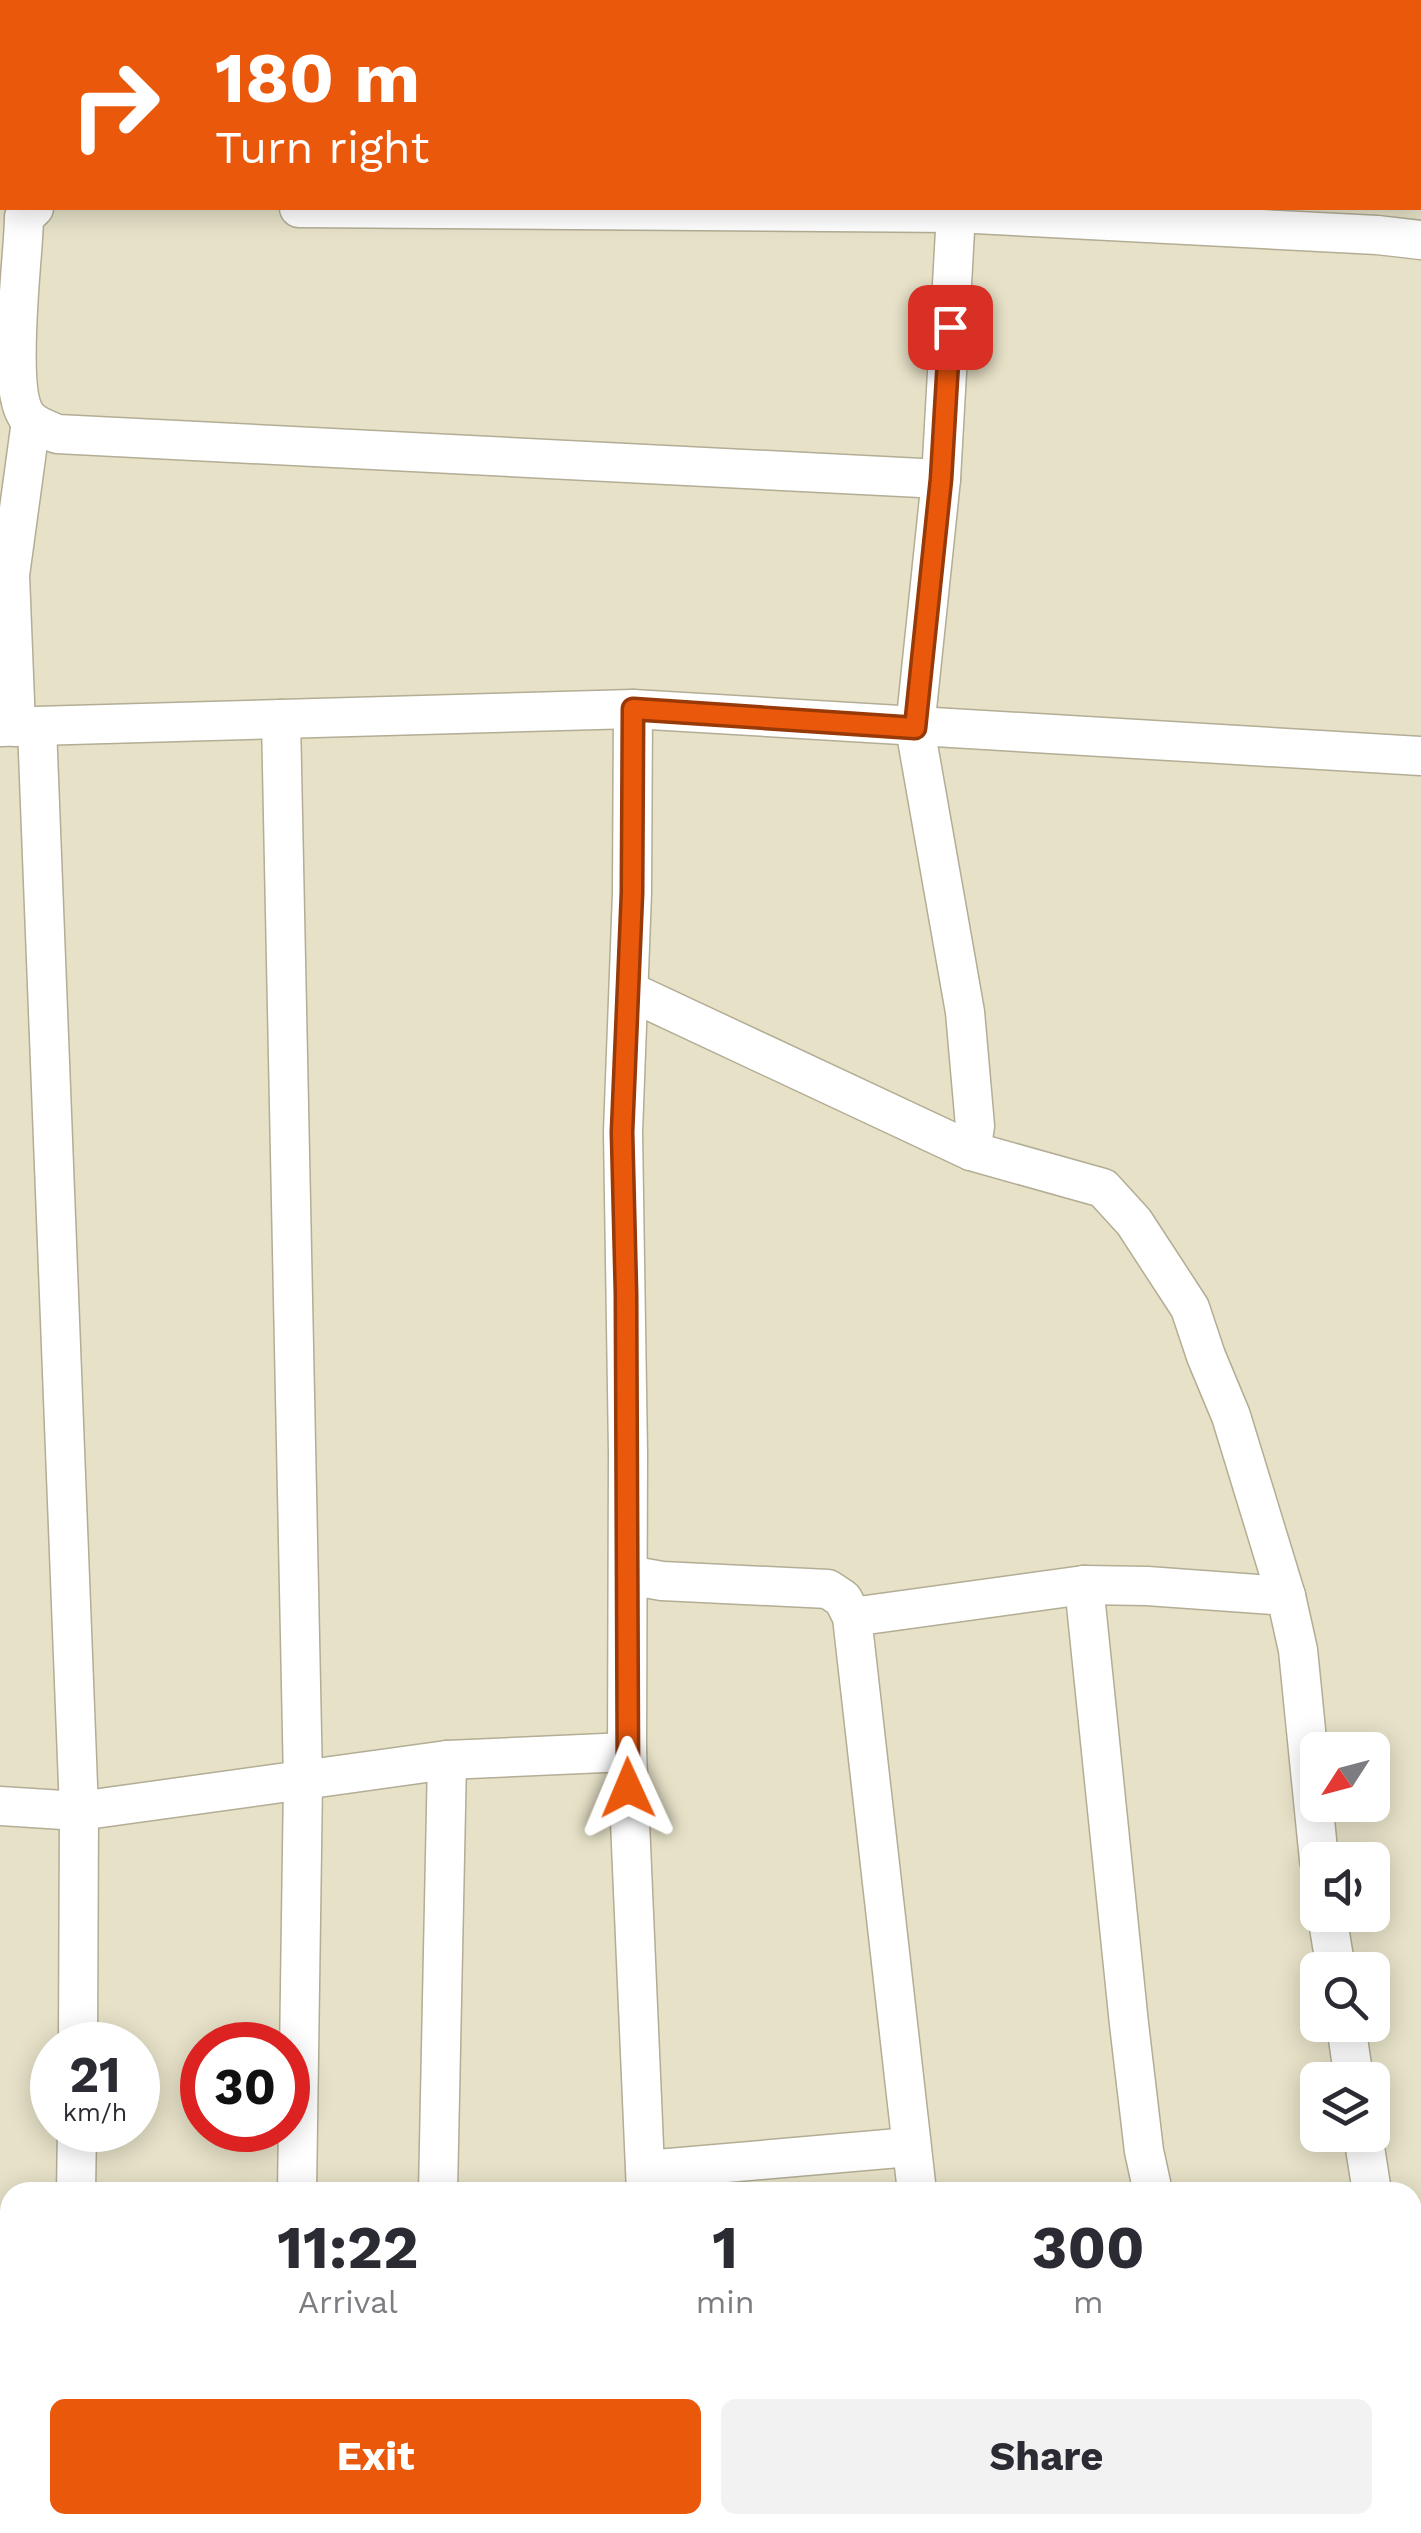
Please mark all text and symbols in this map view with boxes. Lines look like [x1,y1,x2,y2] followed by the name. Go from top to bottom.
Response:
[215,37,420,119] text: 180 m
[50,40,180,170] icon: right
[215,121,429,174] text: Turn right
[908,285,993,370] pin
[923,300,978,355] icon: arrive
[1300,1732,1390,1822] north arrow
[1300,1732,1390,2152] map controls
[576,1736,680,1840] position arrow
[1300,1842,1390,1932] button: sound
[1300,1952,1390,2042] button: search
[180,2022,310,2152] speed limit sign: 30
[69,2045,121,2104] text: 21
[1300,2062,1390,2152] button: layers
[63,2098,127,2127] text: km/h
[277,2212,419,2283] text: 11:22
[712,2212,738,2283] text: 1
[1032,2212,1145,2283] text: 300
[298,2283,398,2321] text: Arrival
[696,2283,755,2321] text: min
[1073,2283,1104,2321] text: m
[50,2399,701,2514] button: Exit
[721,2399,1372,2514] button: Share

